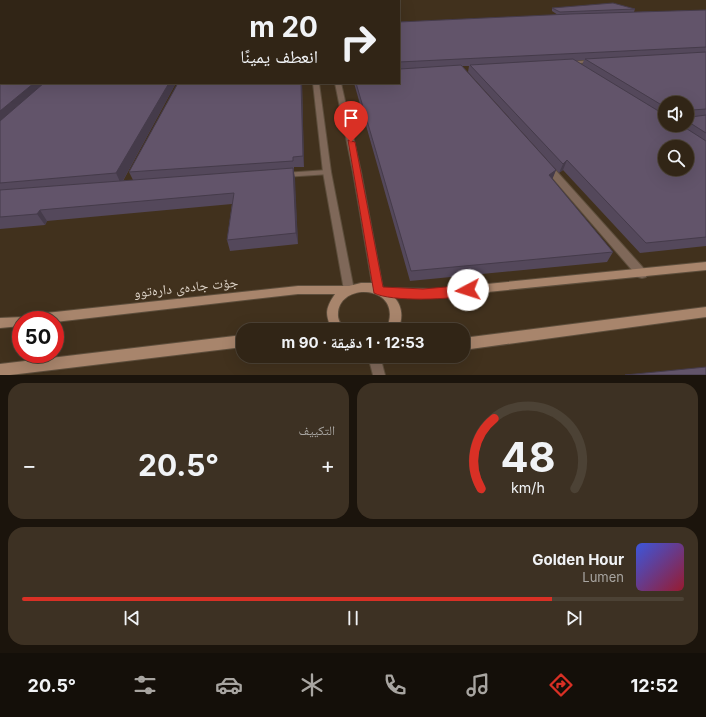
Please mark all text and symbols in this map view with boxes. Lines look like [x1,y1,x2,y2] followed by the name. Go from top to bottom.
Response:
[249,10,318,44] text: 20 m
[332,16,384,68] icon: right
[240,46,318,67] text: انعطف يمينًا
[658,96,694,176] map controls
[658,96,694,132] button: sound
[334,101,368,142] pin
[340,107,362,129] icon: arrive
[658,140,694,176] button: search
[447,269,489,311] position arrow
[133,273,239,301] street label: جۆت جادەی دارەتوو
[12,311,64,363] speed limit sign: 50
[281,333,425,352] text: 12:53 · 1 دقيقة · 90 m
[299,422,335,438] text: التكييف
[500,432,555,482] text: 48
[138,447,219,483] text: 20.5°
[22,452,37,478] text: −
[320,452,335,478] text: +
[511,479,544,496] text: km/h
[532,550,624,569] text: Golden Hour
[582,569,624,585] text: Lumen
[121,607,143,629] icon: previous
[342,607,364,629] icon: pause
[563,607,585,629] icon: next
[131,671,159,699] icon: filters
[215,671,243,699] icon: car
[298,671,326,699] icon: climate
[381,671,409,699] icon: phone
[464,671,492,699] icon: music
[547,671,575,699] icon: directions
[28,675,76,696] text: 20.5°
[630,675,678,696] text: 12:52

